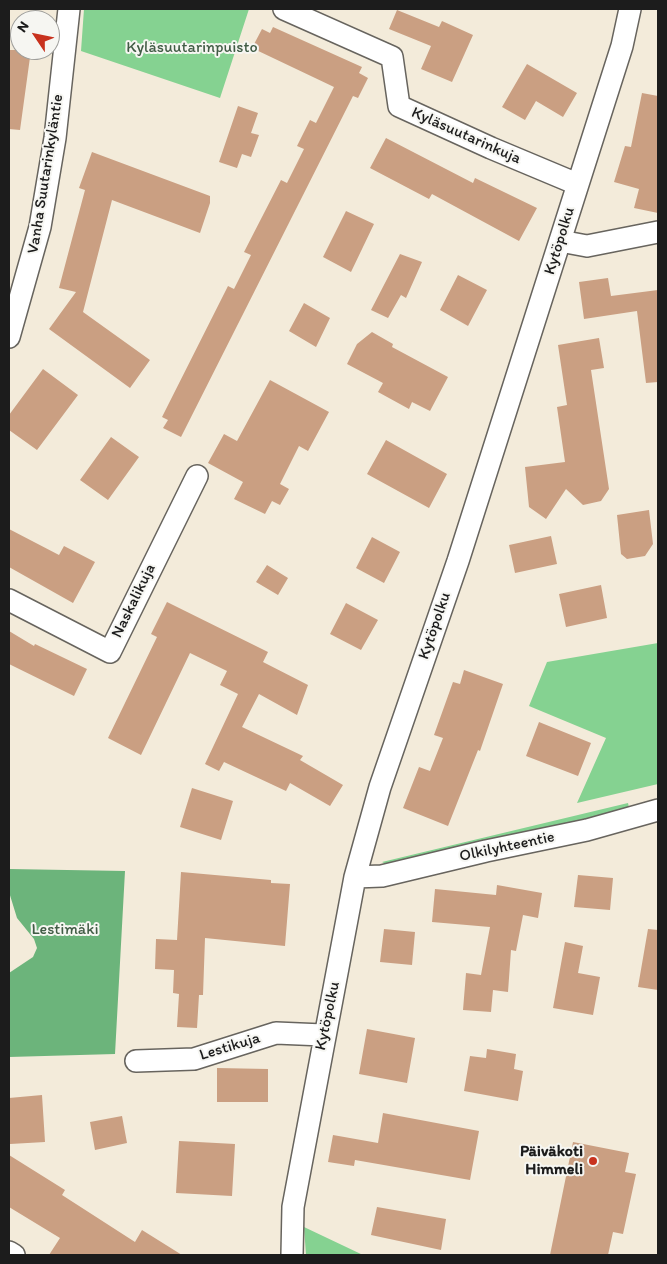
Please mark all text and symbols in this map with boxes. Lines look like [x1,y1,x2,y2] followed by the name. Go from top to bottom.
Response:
[10,10,60,60] north arrow
[13,18,33,36] text: N
[126,38,258,58] park label: Kyläsuutarinpuisto
[24,93,68,255] street label: Vanha Suutarinkyläntie
[408,103,524,169] street label: Kyläsuutarinkuja
[541,205,579,277] street label: Kytöpolku
[108,561,160,641] street label: Naskalikuja
[415,590,455,662] street label: Kytöpolku
[458,828,556,866] street label: Olkilyhteentie
[31,920,99,940] park label: Lestimäki
[311,980,345,1052] street label: Kytöpolku
[197,1029,263,1065] street label: Lestikuja
[520,1142,583,1180] place label: Päiväkoti Himmeli
[587,1155,599,1167] marker: Päiväkoti Himmeli

